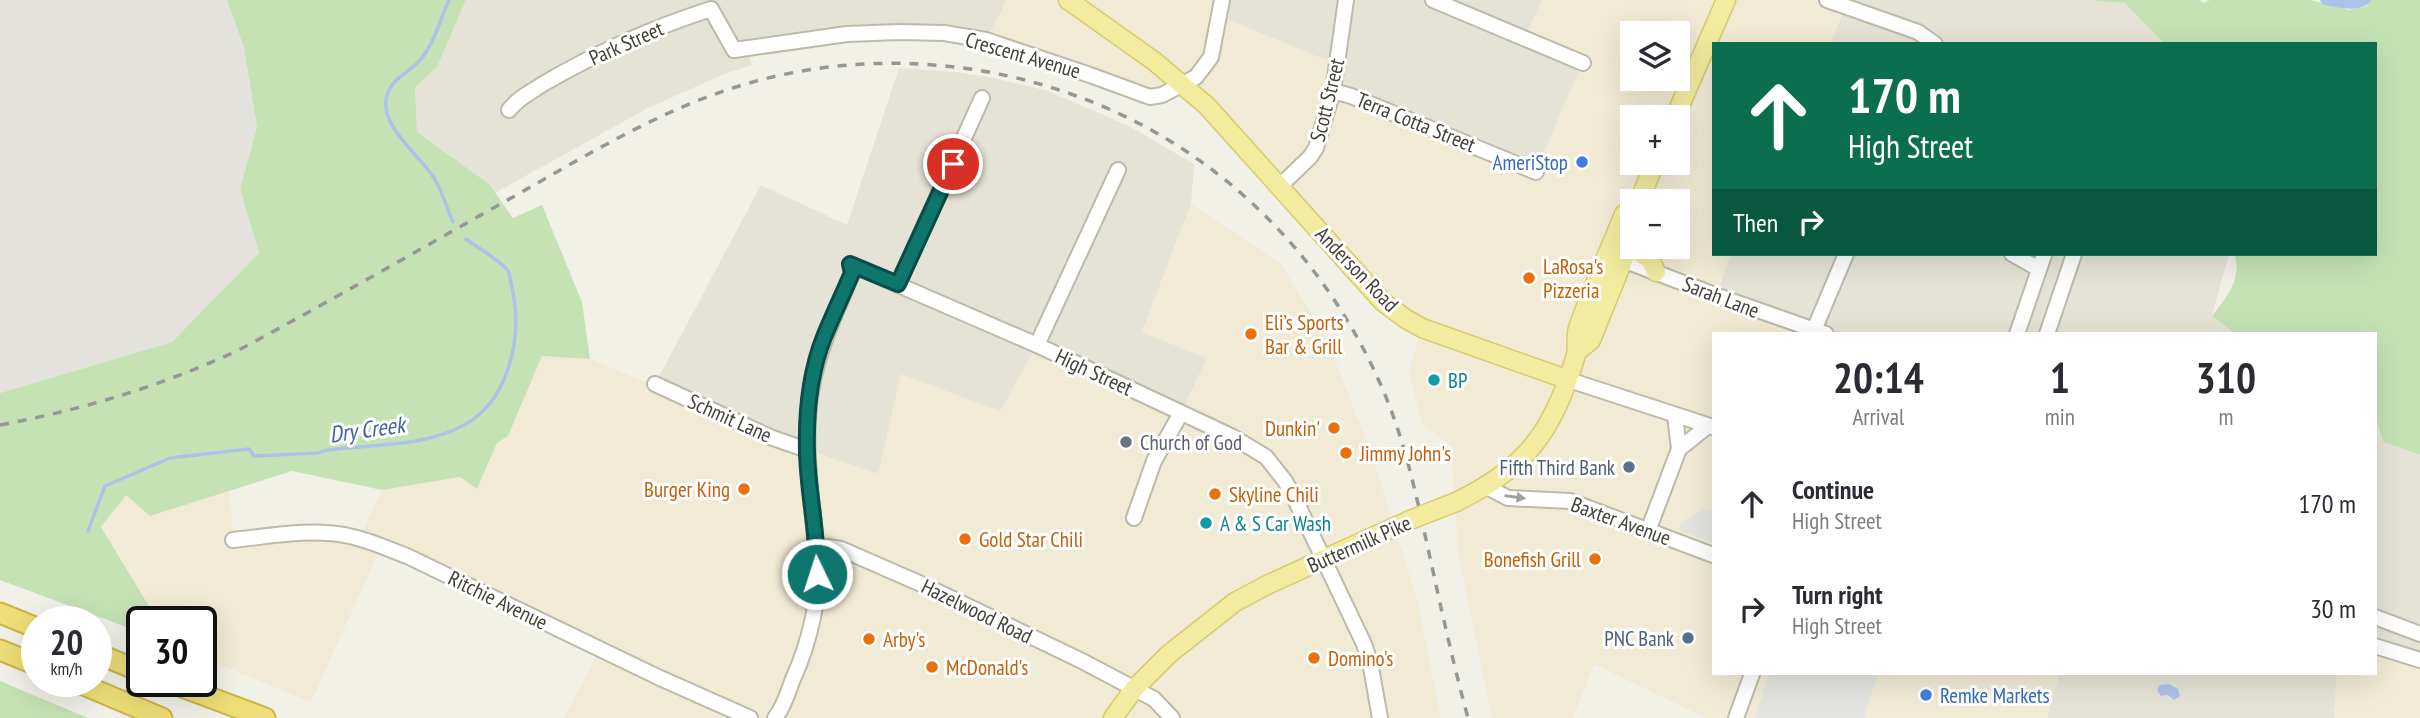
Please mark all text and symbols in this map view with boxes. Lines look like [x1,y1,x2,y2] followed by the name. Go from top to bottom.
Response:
[585,15,668,71] street label: Park Street
[1620,21,1690,259] map controls
[1620,21,1690,91] button: layers
[962,26,1084,84] street label: Crescent Avenue
[1304,55,1350,144] street label: Scott Street
[1848,63,1961,127] text: 170 m
[1733,70,1824,161] icon: ahead
[1352,86,1480,158] street label: Terra Cotta Street
[1620,105,1690,175] button: +
[1848,125,1973,167] text: High Street
[923,134,983,194] pin
[934,145,972,183] icon: arrive
[1493,149,1568,176] place label: AmeriStop
[1574,154,1590,170] marker: AmeriStop
[1620,189,1690,259] button: −
[1792,203,1830,241] icon: right
[1733,206,1778,239] text: Then
[1310,221,1404,317] street label: Anderson Road
[1543,253,1603,304] place label: LaRosa's Pizzeria
[1521,270,1537,286] marker: LaRosa's Pizzeria
[1679,270,1763,324] street label: Sarah Lane
[1265,309,1344,360] place label: Eli’s Sports Bar & Grill
[1243,326,1259,342] marker: Eli’s Sports Bar & Grill
[1051,342,1137,402] street label: High Street
[1833,350,1924,405] text: 20:14
[2050,350,2070,405] text: 1
[2196,350,2256,405] text: 310
[1448,367,1467,394] place label: BP
[1426,372,1442,388] marker: BP
[684,388,776,448] street label: Schmit Lane
[1852,402,1904,431] text: Arrival
[2045,402,2075,431] text: min
[2218,402,2233,431] text: m
[328,409,409,449] water label: Dry Creek
[1265,415,1320,442] place label: Dunkin'
[1326,420,1342,436] marker: Dunkin'
[1140,429,1242,456] place label: Church of God
[1118,434,1134,450] marker: Church of God
[1359,440,1451,467] place label: Jimmy John's
[1338,445,1354,461] marker: Jimmy John's
[1500,454,1615,481] place label: Fifth Third Bank
[1621,459,1637,475] marker: Fifth Third Bank
[1792,473,1874,506] text: Continue
[644,476,730,503] place label: Burger King
[736,481,752,497] marker: Burger King
[1229,481,1319,508] place label: Skyline Chili
[1733,485,1771,523] icon: ahead
[1207,486,1223,502] marker: Skyline Chili
[2298,487,2356,520] text: 170 m
[1568,491,1674,551] street label: Baxter Avenue
[1504,492,1526,503] one-way arrow
[1792,506,1882,535] text: High Street
[1303,509,1415,579] street label: Buttermilk Pike
[1220,510,1331,537] place label: A & S Car Wash
[1198,515,1214,531] marker: A & S Car Wash
[979,526,1083,553] place label: Gold Star Chili
[957,531,973,547] marker: Gold Star Chili
[780,537,854,611] position arrow
[1484,546,1581,573] place label: Bonefish Grill
[1587,551,1603,567] marker: Bonefish Grill
[444,564,552,636] street label: Ritchie Avenue
[917,573,1037,649] street label: Hazelwood Road
[1792,578,1883,611] text: Turn right
[1733,590,1771,628] icon: right
[2310,592,2356,625] text: 30 m
[126,606,217,697] speed limit sign: 30
[1792,611,1882,640] text: High Street
[50,619,83,665] text: 20
[1604,625,1674,652] place label: PNC Bank
[883,626,925,653] place label: Arby's
[1680,630,1696,646] marker: PNC Bank
[861,631,877,647] marker: Arby's
[1328,645,1393,672] place label: Domino's
[1306,650,1322,666] marker: Domino's
[946,654,1028,681] place label: McDonald's
[51,657,82,680] text: km/h
[924,659,940,675] marker: McDonald's
[1940,682,2050,709] place label: Remke Markets
[1918,687,1934,703] marker: Remke Markets

